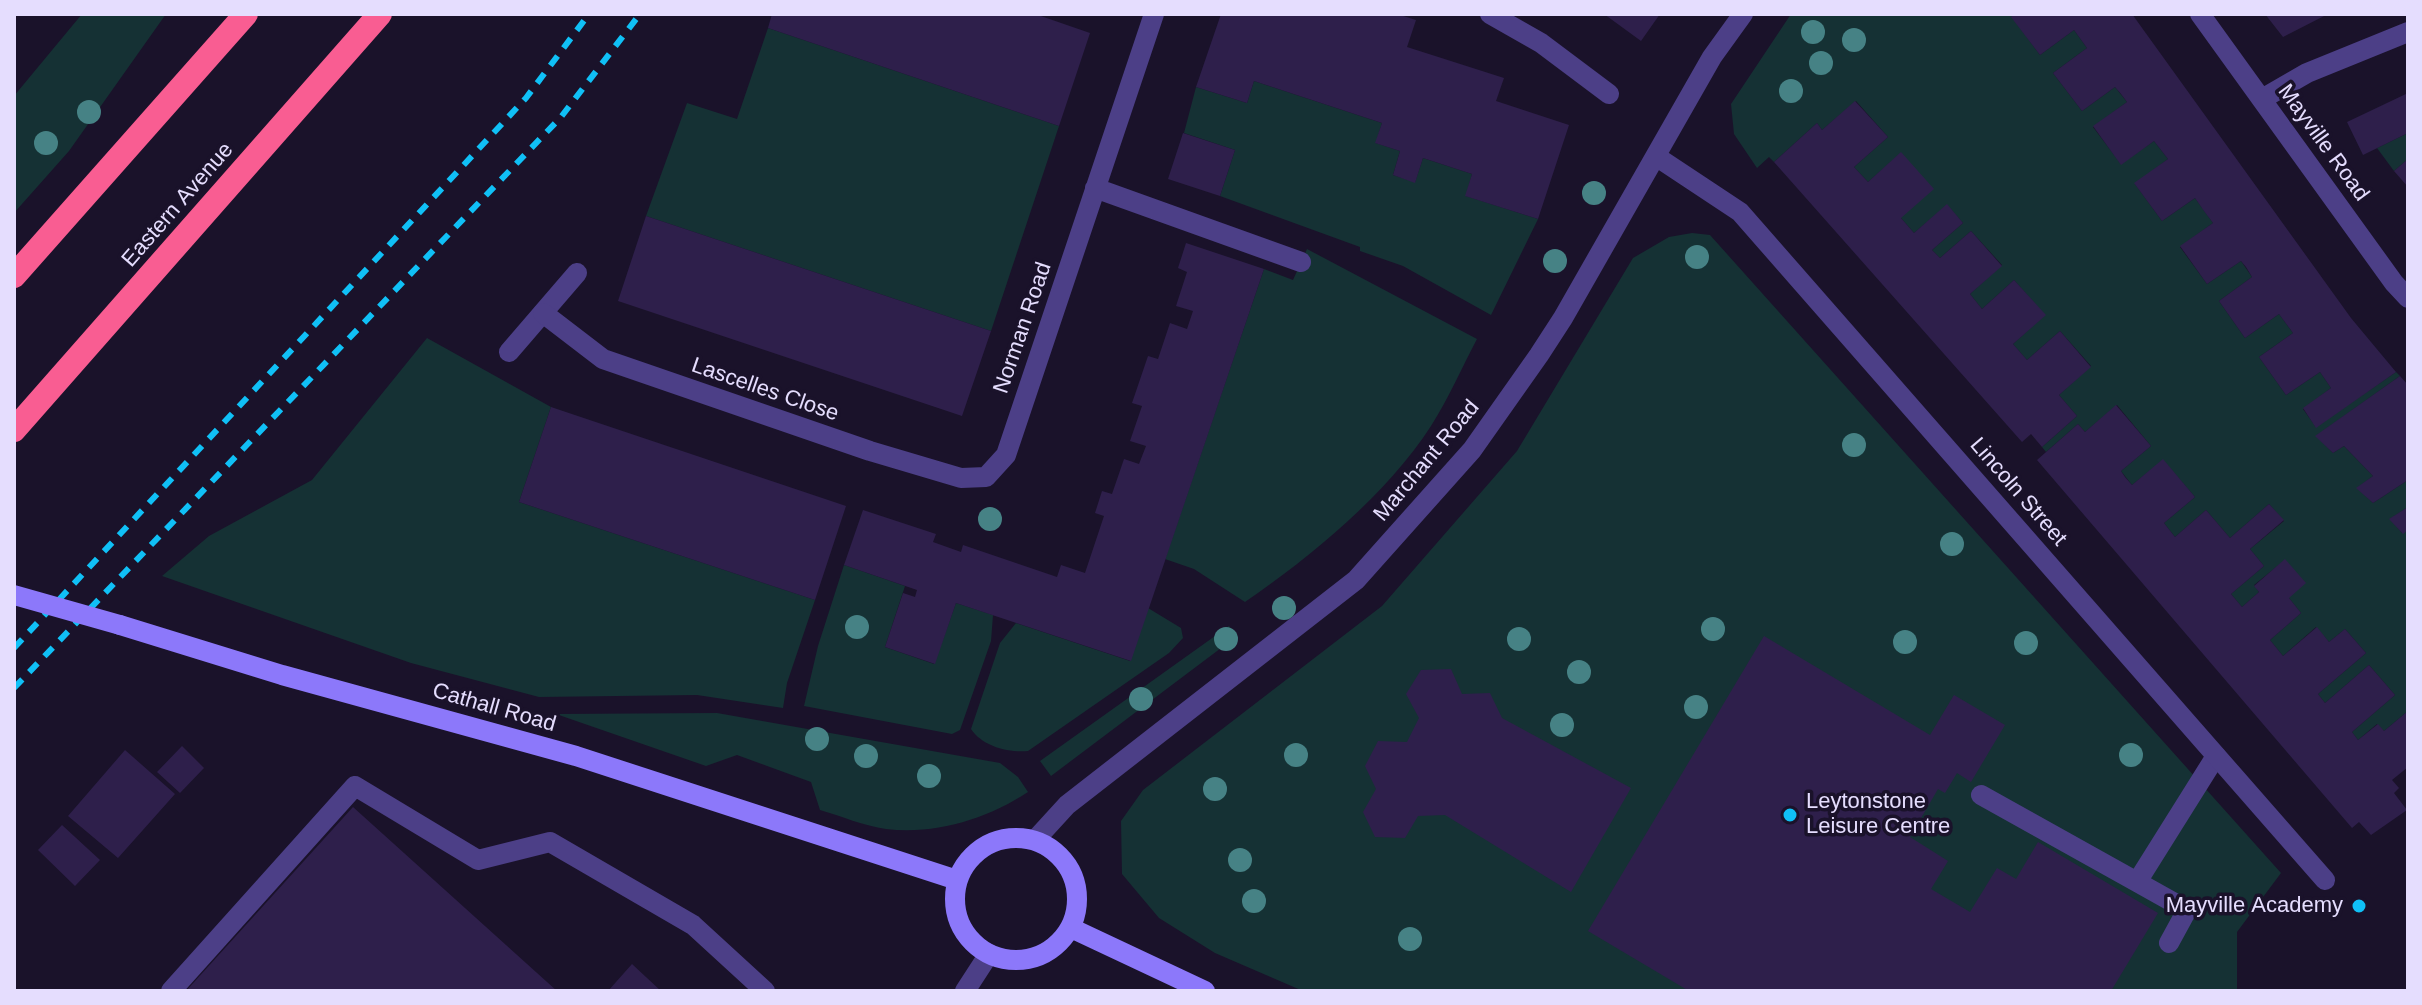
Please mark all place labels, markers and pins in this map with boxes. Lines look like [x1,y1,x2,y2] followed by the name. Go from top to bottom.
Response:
[1806,789,1950,840] place label: Leytonstone Leisure Centre
[1781,806,1799,824] marker: Leytonstone Leisure Centre
[2166,893,2343,919] place label: Mayville Academy
[2350,897,2368,915] marker: Mayville Academy

